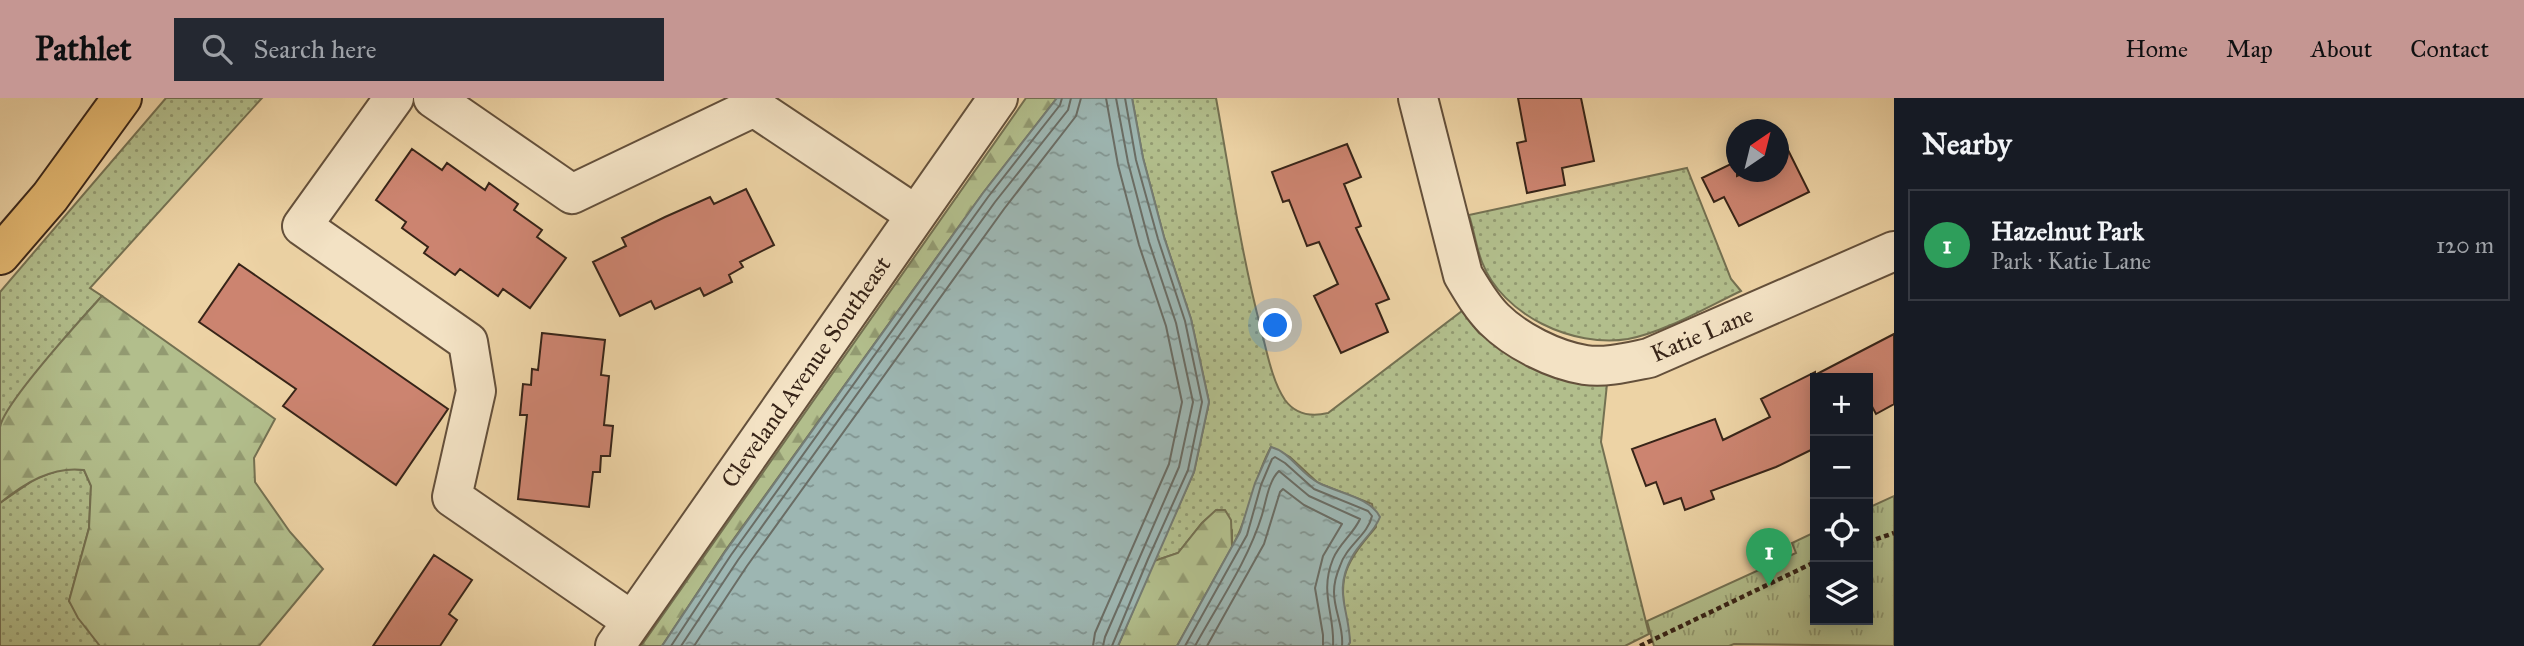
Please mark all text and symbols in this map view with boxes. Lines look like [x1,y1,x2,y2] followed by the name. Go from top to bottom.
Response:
[174,18,664,81] search box
[35,29,132,69] text: Pathlet
[198,30,236,68] icon: search
[254,33,377,65] text: Search here
[2125,34,2188,64] text: Home
[2226,34,2273,64] text: Map
[2311,34,2372,64] text: About
[2410,34,2489,64] text: Contact
[1726,119,1789,182] north arrow
[1922,126,2012,162] text: Nearby
[1991,215,2144,247] text: Hazelnut Park
[1942,231,1952,259] text: 1
[2436,231,2494,259] text: 120 m
[1991,247,2151,275] text: Park · Katie Lane
[715,250,898,494] street label: Cleveland Avenue Southeast
[1646,299,1758,369] street label: Katie Lane
[1258,308,1292,342] your location
[1810,373,1873,625] map controls
[1810,373,1873,436] button: +
[1810,436,1873,499] button: −
[1810,499,1873,562] button: locate
[1746,528,1792,586] pin: 1
[1810,562,1873,625] button: layers

